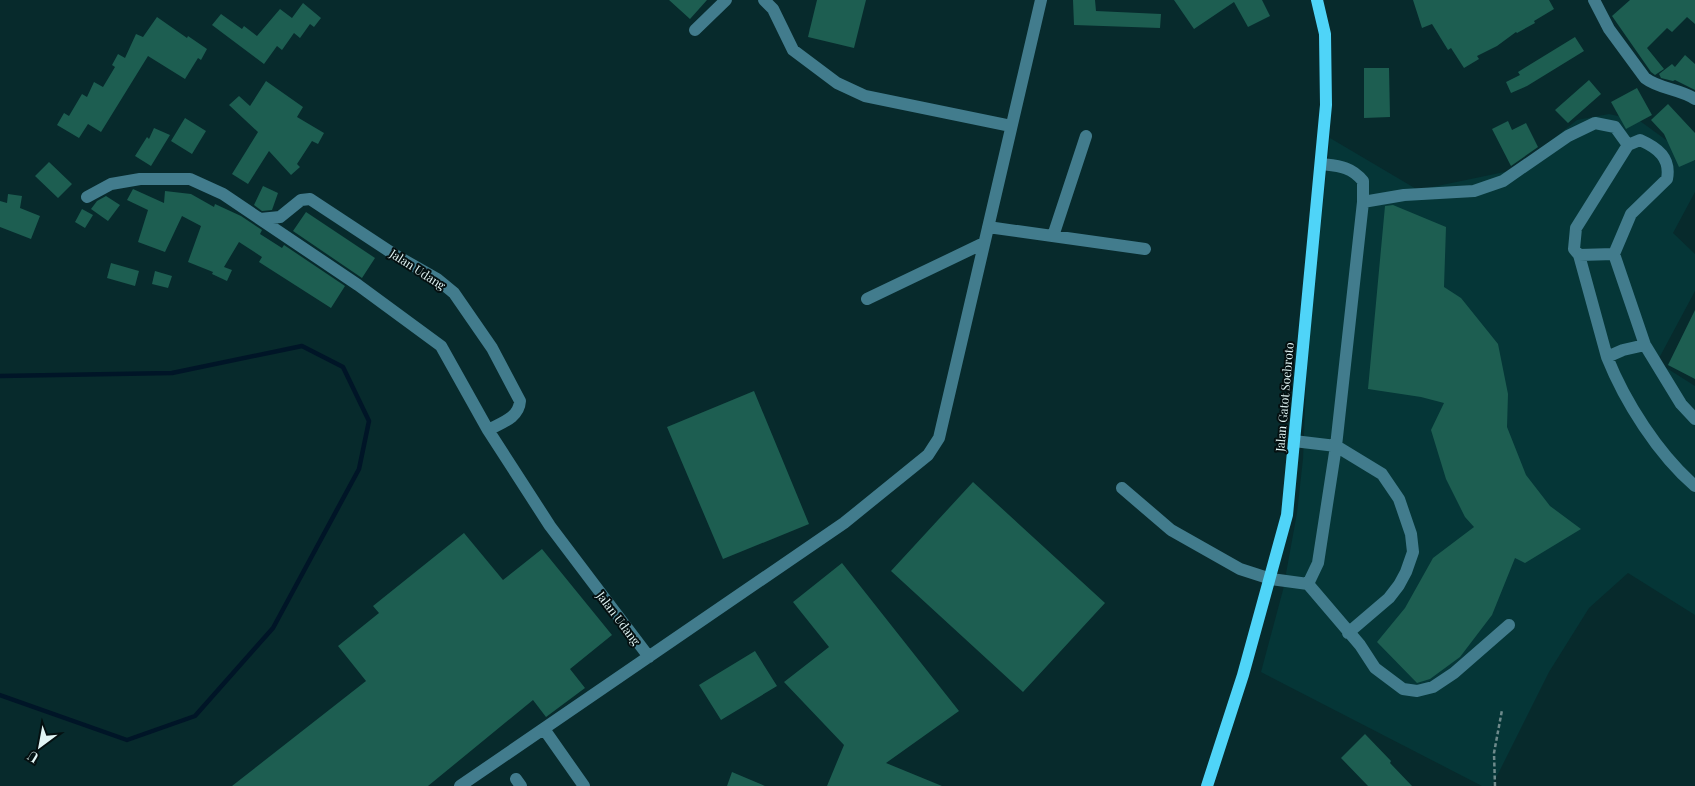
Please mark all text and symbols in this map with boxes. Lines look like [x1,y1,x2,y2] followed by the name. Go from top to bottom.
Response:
[386,244,450,293] street label: Jalan Udang
[1271,341,1297,453] street label: Jalan Gatot Soebroto
[593,587,645,649] street label: Jalan Udang
[15,721,65,771] north arrow
[23,747,42,768] text: U

